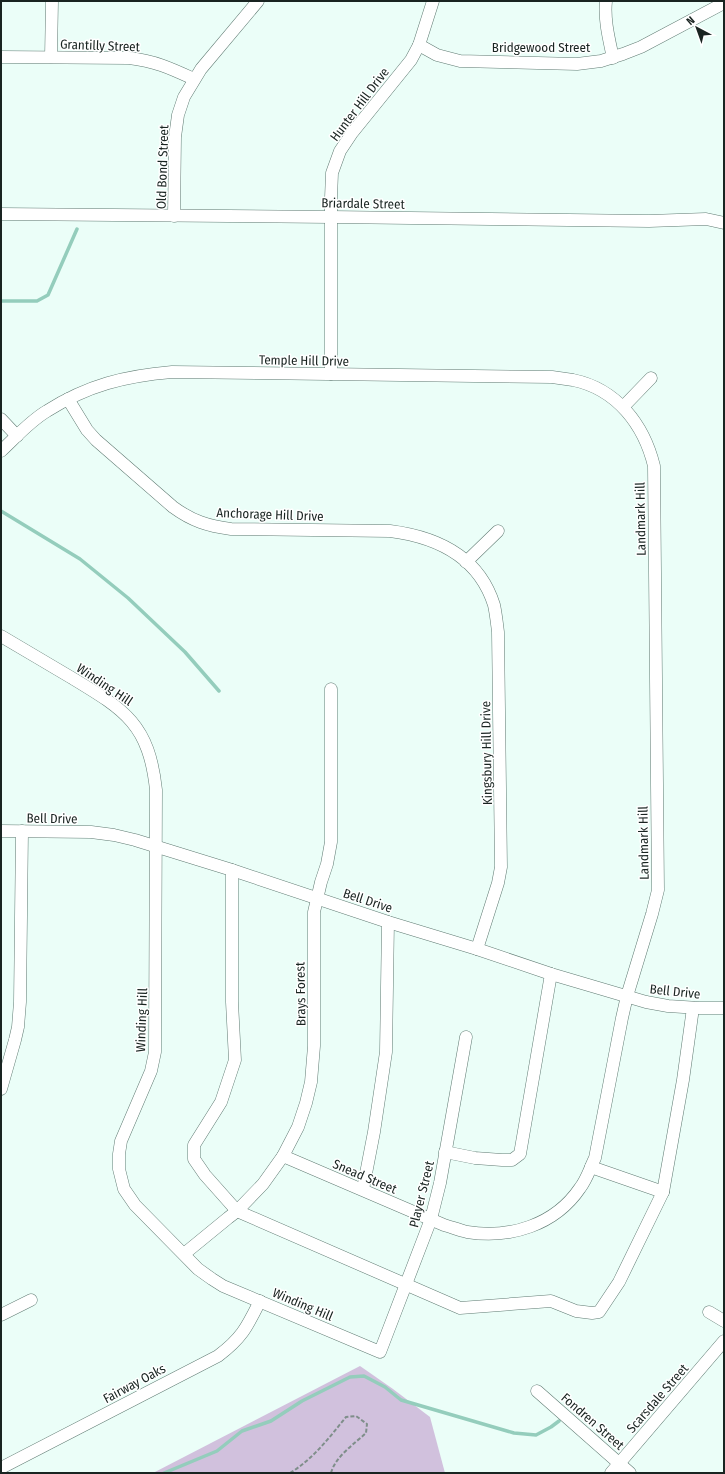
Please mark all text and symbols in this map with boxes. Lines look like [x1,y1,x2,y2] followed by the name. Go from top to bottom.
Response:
[677,8,717,48] north arrow
[684,14,698,28] text: N
[60,37,141,54] street label: Grantilly Street
[492,40,591,55] street label: Bridgewood Street
[327,65,392,144] street label: Hunter Hill Drive
[154,124,171,209] street label: Old Bond Street
[321,195,406,212] street label: Briardale Street
[259,352,349,369] street label: Temple Hill Drive
[632,481,649,556] street label: Landmark Hill
[216,505,324,524] street label: Anchorage Hill Drive
[74,660,136,709] street label: Winding Hill
[478,701,495,805] street label: Kingsbury Hill Drive
[635,805,652,880] street label: Landmark Hill
[26,811,78,826] street label: Bell Drive
[341,885,394,915] street label: Bell Drive
[292,961,309,1026] street label: Brays Forest
[649,981,701,1002] street label: Bell Drive
[133,987,150,1052] street label: Winding Hill
[331,1156,400,1197] street label: Snead Street
[406,1159,437,1229] street label: Player Street
[270,1285,336,1324] street label: Winding Hill
[623,1360,692,1436] street label: Scarsdale Street
[101,1361,168,1406] street label: Fairway Oaks
[558,1390,628,1453] street label: Fondren Street

